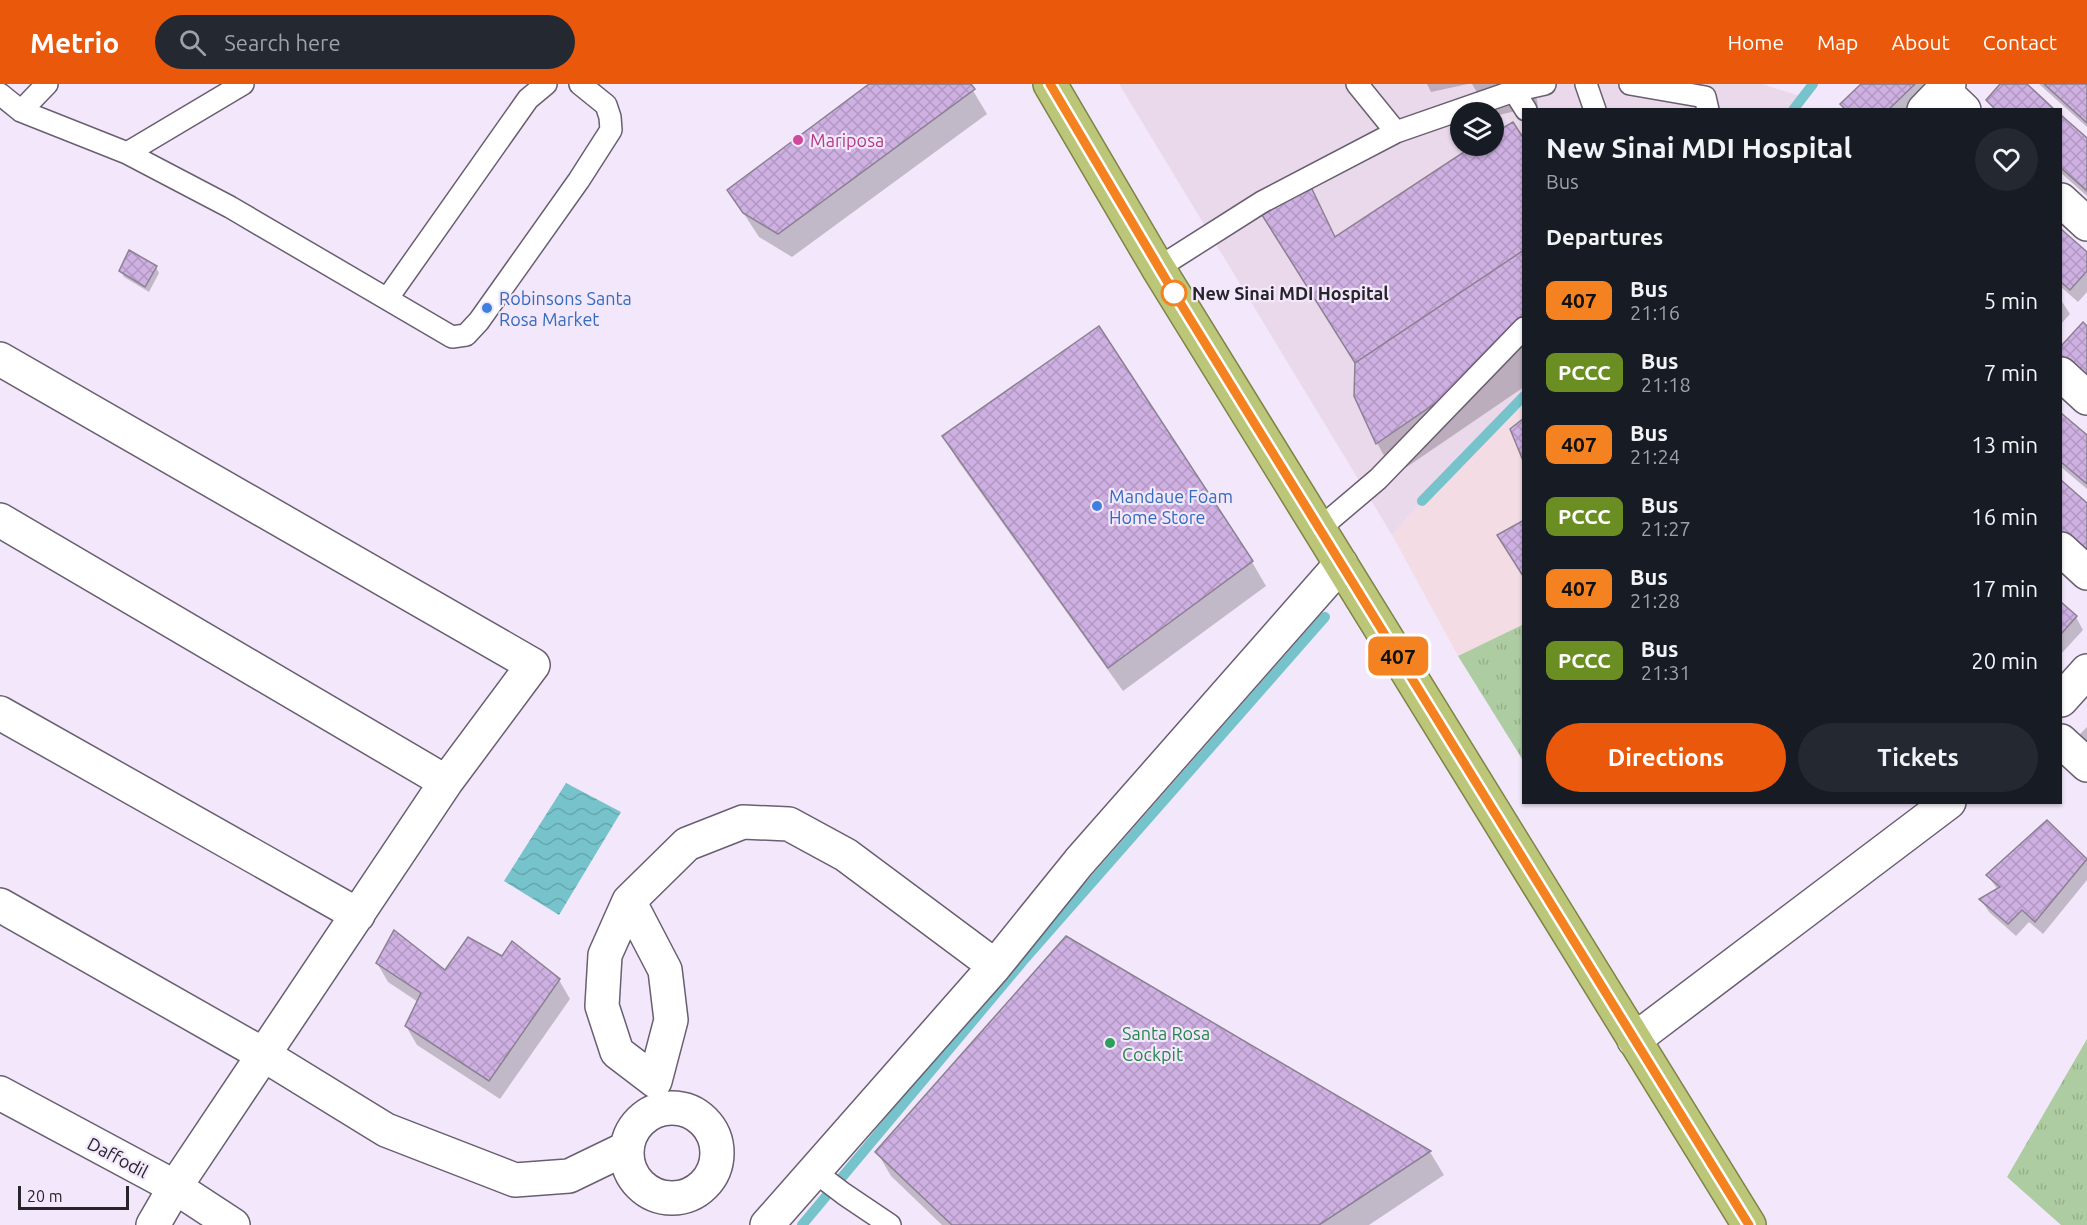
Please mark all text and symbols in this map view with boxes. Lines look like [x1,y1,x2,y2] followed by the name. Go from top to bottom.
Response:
[155,15,575,69] search box
[176,26,209,59] icon: search
[30,27,119,58] text: Metrio
[224,30,341,55] text: Search here
[1727,30,1784,54] text: Home
[1817,30,1858,54] text: Map
[1891,30,1950,54] text: About
[1983,30,2057,54] text: Contact
[1450,102,1504,156] map controls
[1450,102,1504,156] button: layers
[1975,128,2038,191] button: heart
[810,130,884,150] place label: Mariposa
[1546,132,1852,163] text: New Sinai MDI Hospital
[791,133,805,147] marker: Mariposa
[1546,170,1579,193] text: Bus
[1546,224,1663,249] text: Departures
[1630,276,1668,301] text: Bus
[1161,280,1187,306] marker: New Sinai MDI Hospital
[1192,283,1389,303] place label: New Sinai MDI Hospital
[499,288,632,329] place label: Robinsons Santa Rosa Market
[1561,288,1597,312] text: 407
[1984,288,2038,313] text: 5 min
[480,301,494,315] marker: Robinsons Santa Rosa Market
[1630,301,1680,324] text: 21:16
[1641,348,1679,373] text: Bus
[1558,360,1611,384] text: PCCC
[1984,360,2038,385] text: 7 min
[1641,373,1691,396] text: 21:18
[1630,420,1668,445] text: Bus
[1561,432,1597,456] text: 407
[1971,432,2038,457] text: 13 min
[1630,445,1680,468] text: 21:24
[1109,486,1233,527] place label: Mandaue Foam Home Store
[1641,492,1679,517] text: Bus
[1090,499,1104,513] marker: Mandaue Foam Home Store
[1558,504,1611,528] text: PCCC
[1971,504,2038,529] text: 16 min
[1641,517,1691,540] text: 21:27
[1630,564,1668,589] text: Bus
[1561,576,1597,600] text: 407
[1971,576,2038,601] text: 17 min
[1630,589,1680,612] text: 21:28
[1364,636,1432,676] line badge: 407
[1641,636,1679,661] text: Bus
[1380,644,1416,668] text: 407
[1558,648,1611,672] text: PCCC
[1971,648,2038,673] text: 20 min
[1641,661,1691,684] text: 21:31
[1546,723,1786,792] button: Directions
[1798,723,2038,792] button: Tickets
[1122,1023,1210,1064] place label: Santa Rosa Cockpit
[1103,1036,1117,1050] marker: Santa Rosa Cockpit
[84,1133,152,1181] street label: Daffodil
[18,1183,129,1210] scale bar
[27,1187,63,1205] text: 20 m

